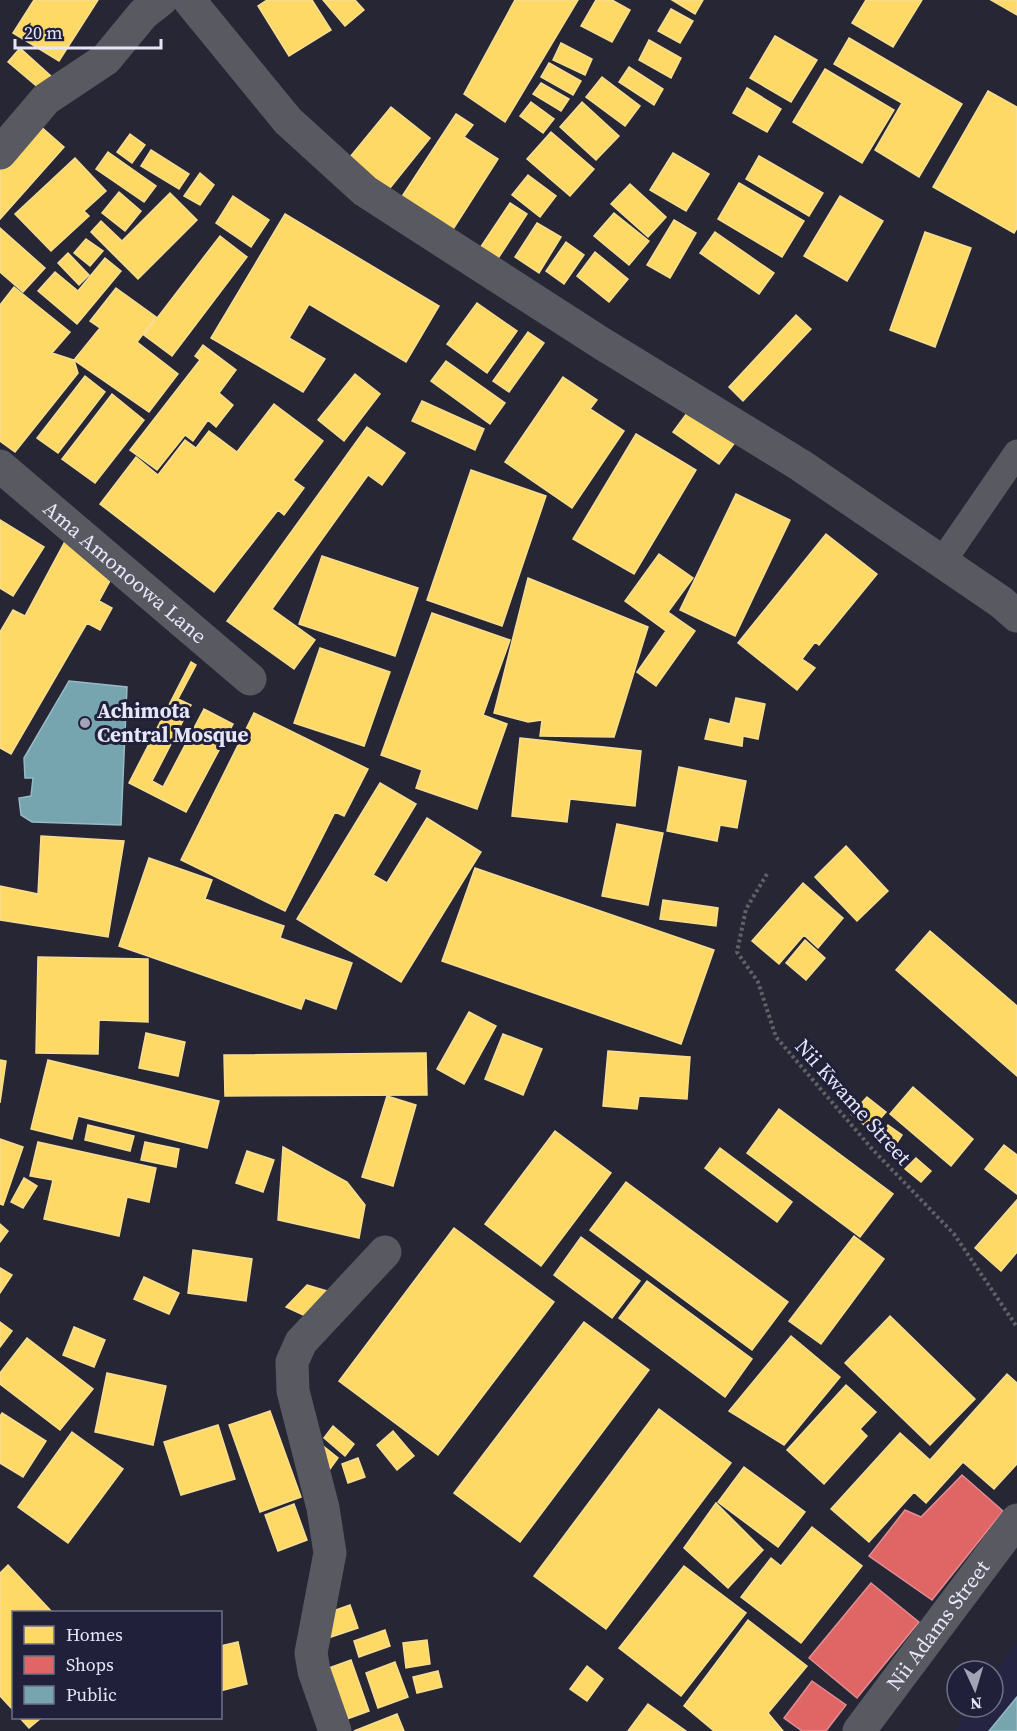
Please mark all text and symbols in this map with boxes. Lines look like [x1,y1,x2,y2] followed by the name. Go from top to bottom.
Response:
[15,12,160,50] scale bar
[24,20,62,45] text: 20 m
[37,494,213,650] street label: Ama Amonoowa Lane
[97,696,249,749] place label: Achimota Central Mosque
[78,716,92,730] marker: Achimota Central Mosque
[789,1032,918,1171] street label: Nii Kwame Street
[879,1554,996,1696] street label: Nii Adams Street
[12,1611,222,1719] legend
[66,1622,123,1647] text: Homes
[66,1652,114,1677] text: Shops
[945,1659,1005,1719] north arrow
[66,1682,117,1707] text: Public
[969,1693,983,1715] text: N

